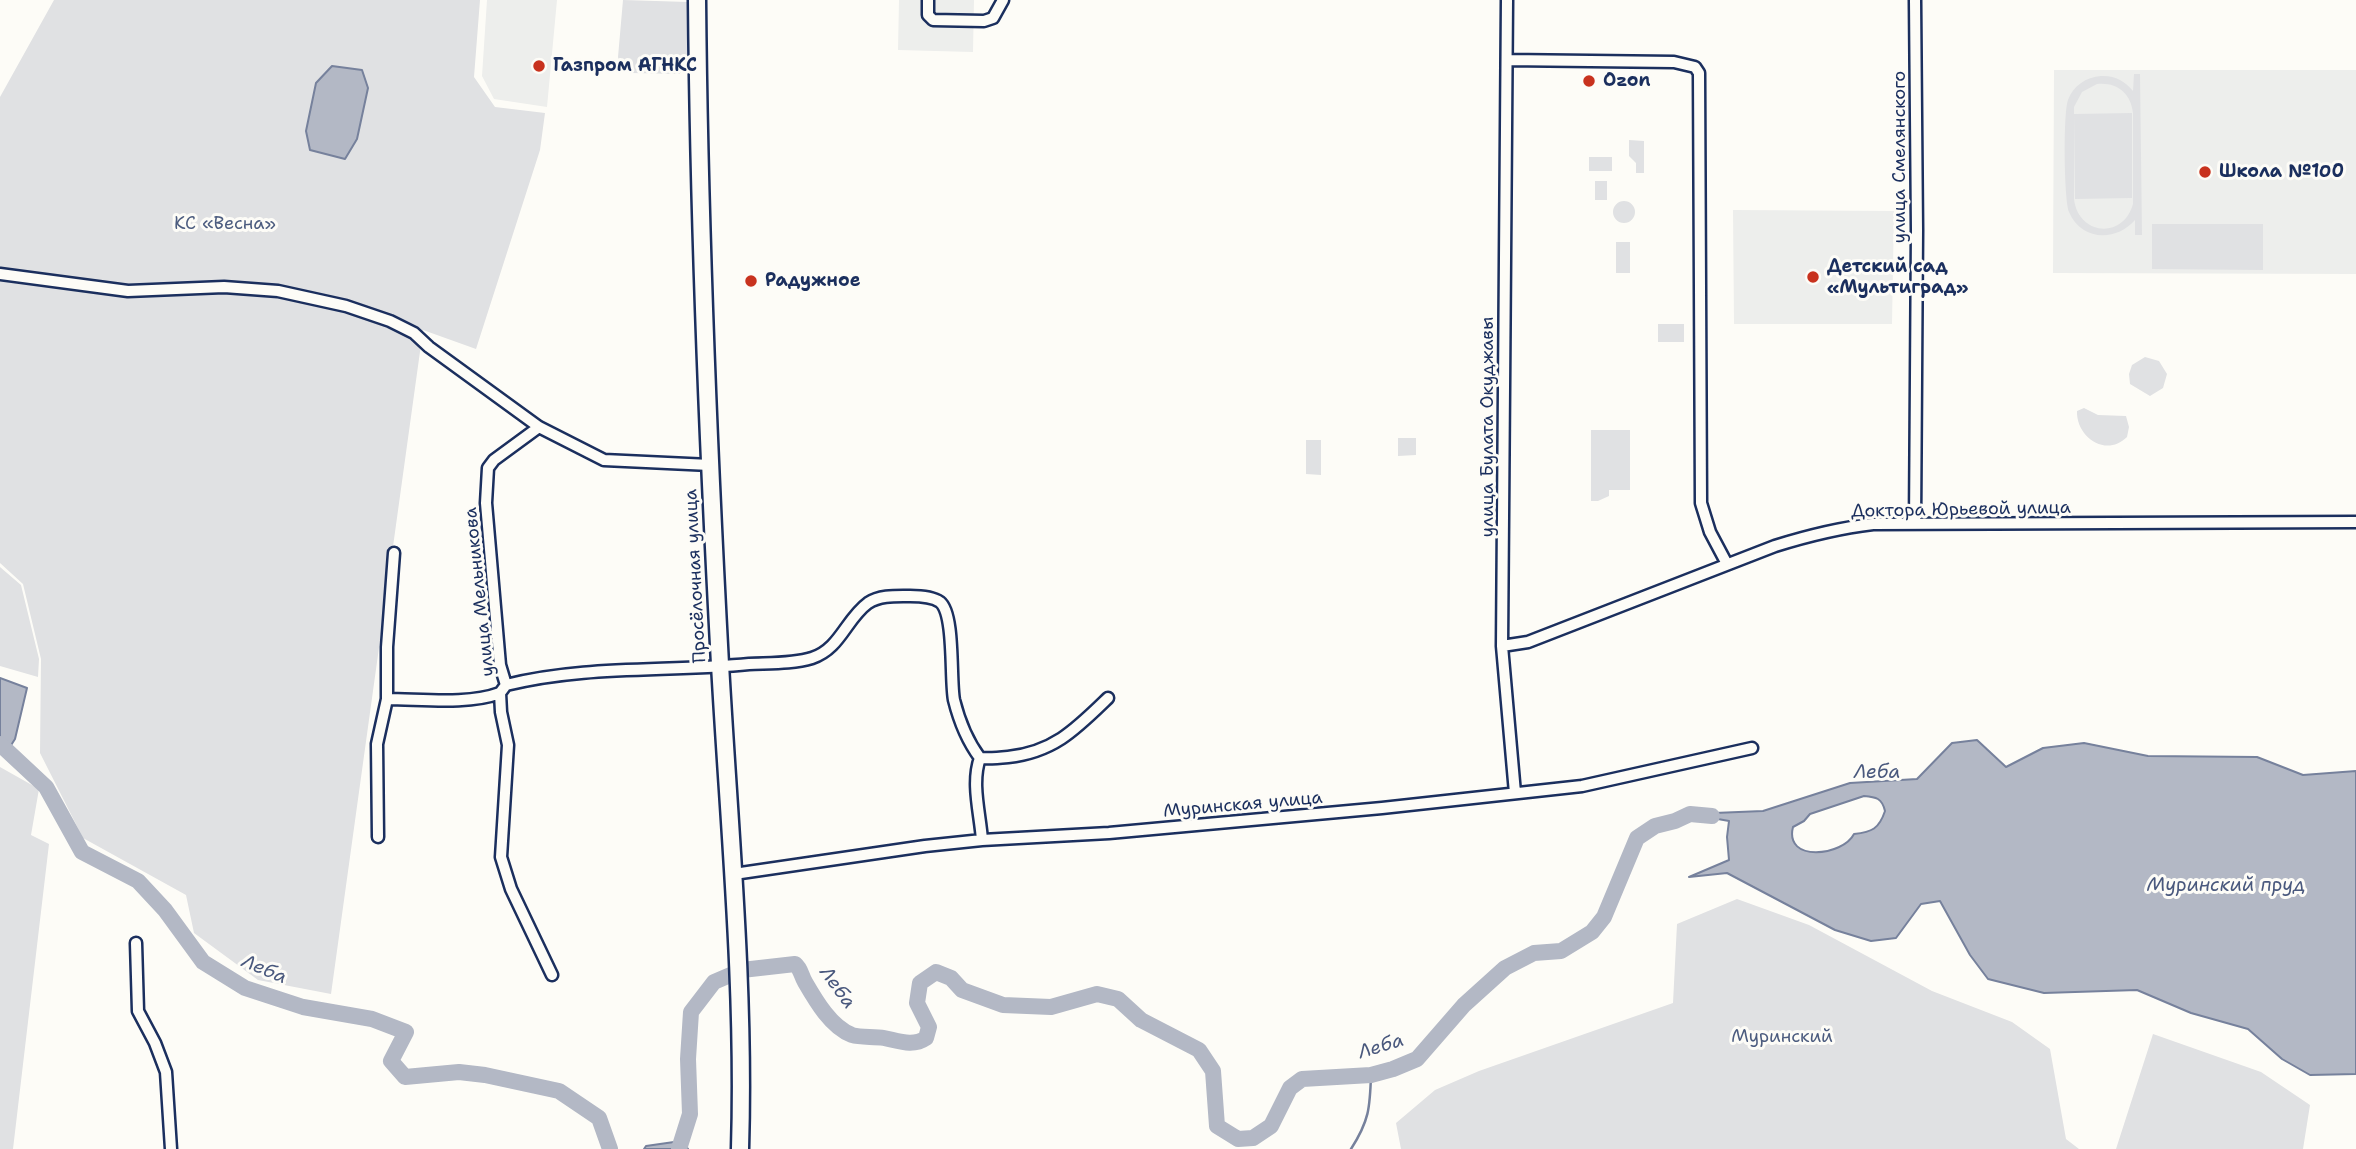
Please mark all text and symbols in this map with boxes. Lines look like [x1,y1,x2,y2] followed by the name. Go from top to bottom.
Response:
[553,55,697,77] place label: Газпром АГНКС
[531,58,547,74] marker: Газпром АГНКС
[1603,70,1650,92] place label: Ozon
[1889,71,1911,243] street label: улица Смелянского
[1581,73,1597,89] marker: Ozon
[2219,161,2344,183] place label: Школа №100
[2197,164,2213,180] marker: Школа №100
[174,213,276,235] park label: КС «Весна»
[1827,256,1969,298] place label: Детский сад «Мультиград»
[1805,269,1821,285] marker: Детский сад «Мультиград»
[765,270,860,292] place label: Радужное
[743,273,759,289] marker: Радужное
[1477,317,1499,537] street label: улица Булата Окуджавы
[681,488,711,664] street label: Просёлочная улица
[1851,497,2071,523] street label: Доктора Юрьевой улица
[460,506,500,678] street label: улица Мельникова
[1854,762,1900,784] water label: Леба
[1163,787,1323,823] street label: Муринская улица
[2147,875,2305,897] water label: Муринский пруд
[238,950,290,990] water label: Леба
[814,962,860,1014] water label: Леба
[1731,1026,1833,1048] park label: Муринский
[1355,1029,1407,1065] water label: Леба

